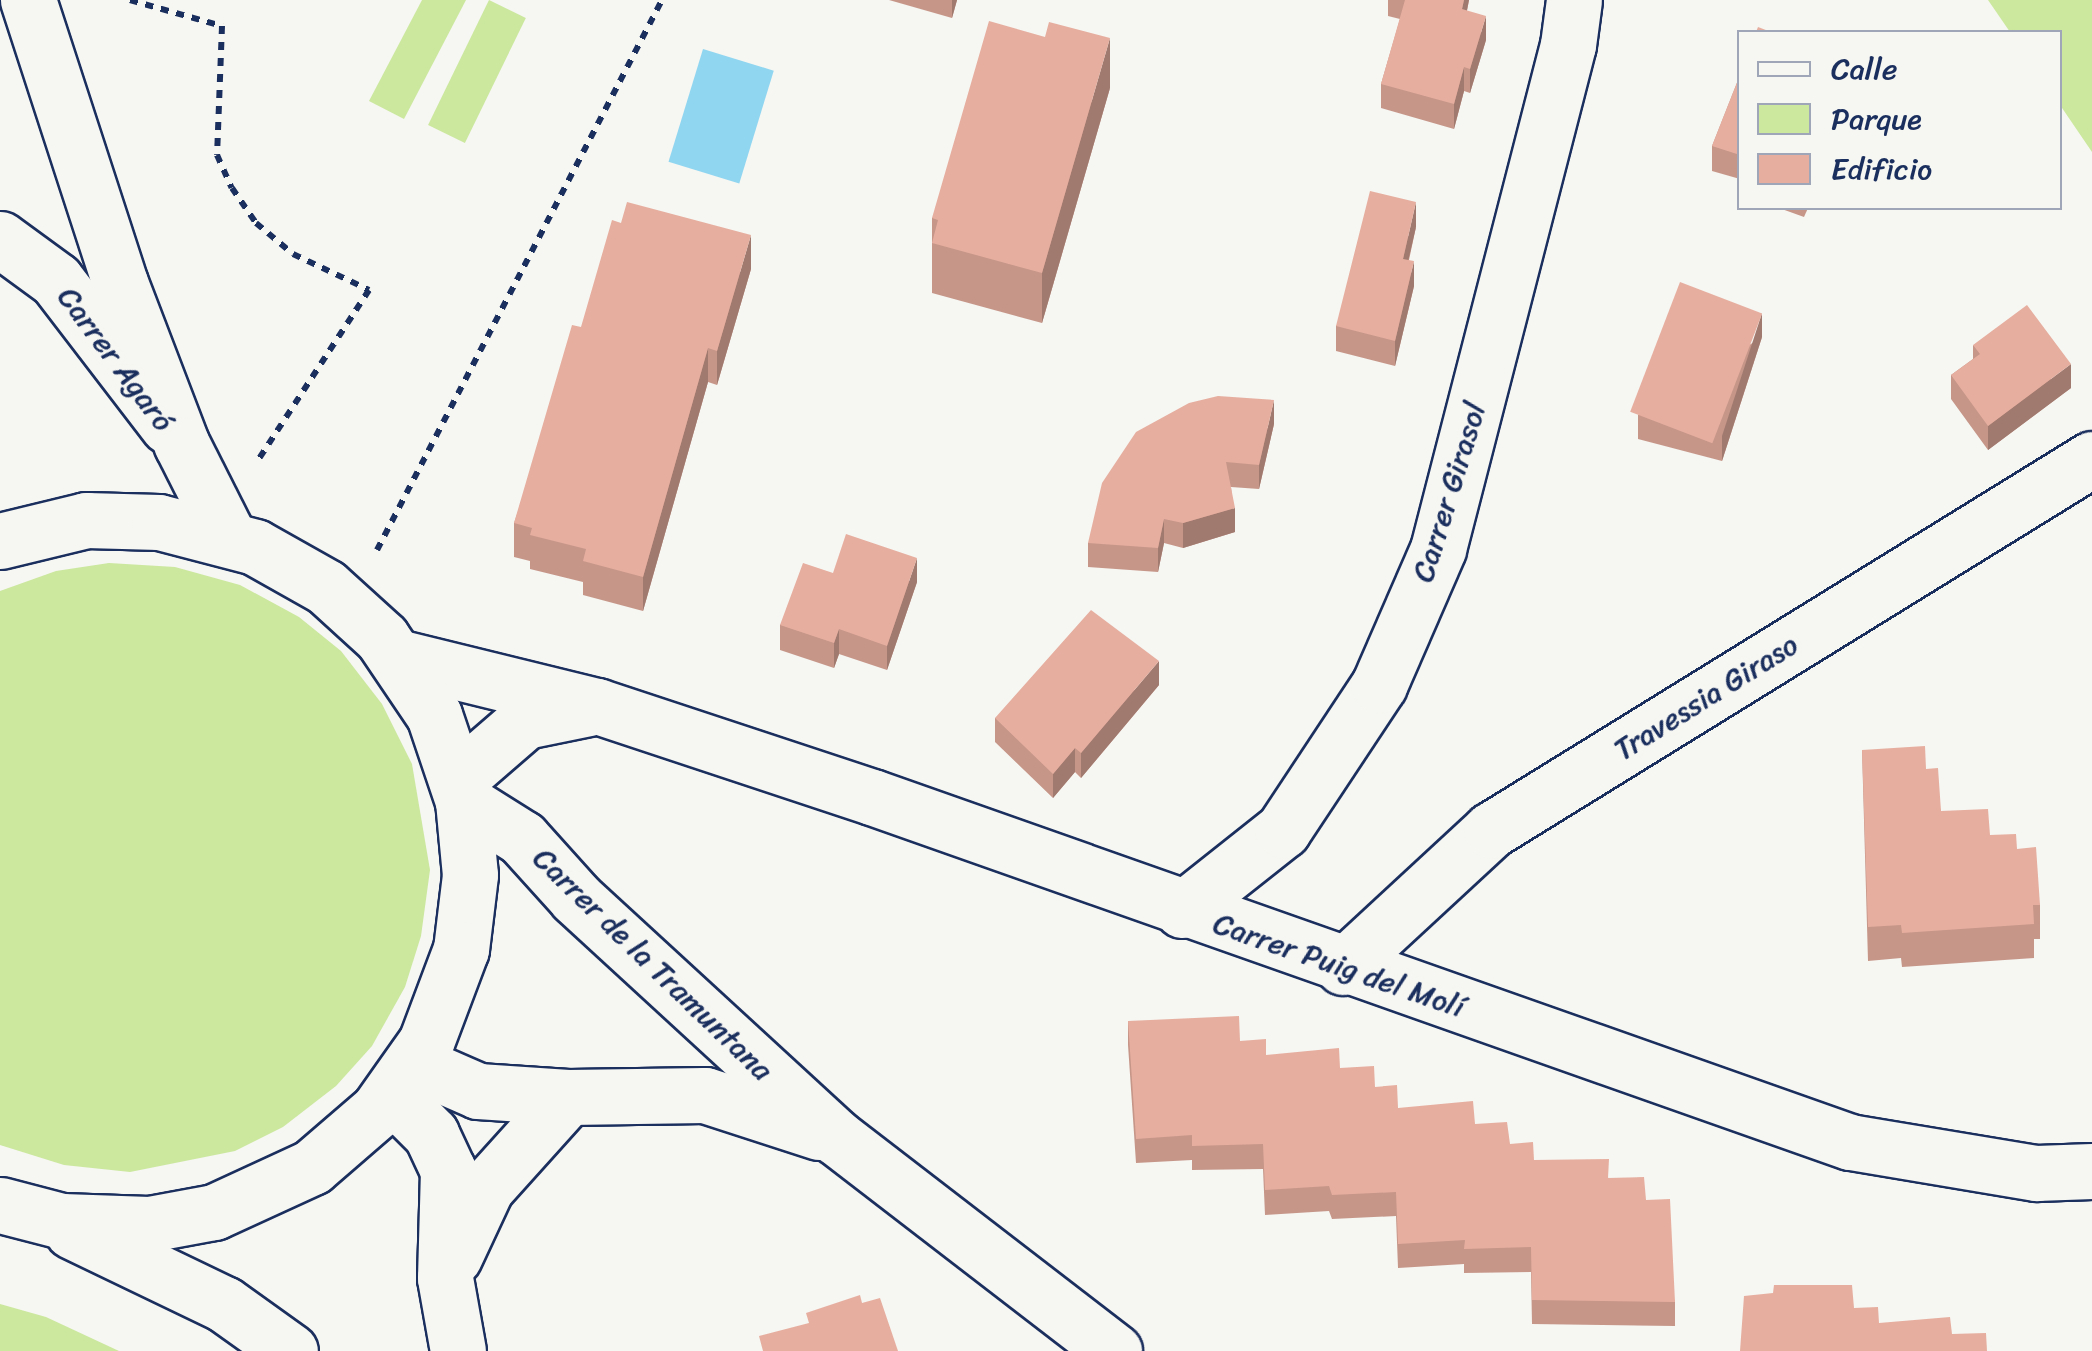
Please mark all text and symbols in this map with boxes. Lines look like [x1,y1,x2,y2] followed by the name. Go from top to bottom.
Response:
[1737,30,2062,210] legend
[1831,42,1897,96] text: Calle
[1831,92,1922,146] text: Parque
[1831,142,1932,196] text: Edificio
[50,280,182,438] street label: Carrer Agaró
[1405,398,1493,586] street label: Carrer Girasol
[1607,626,1805,768] street label: Travessia Giraso
[525,840,781,1088] street label: Carrer de la Tramuntana
[1209,905,1469,1025] street label: Carrer Puig del Molí

